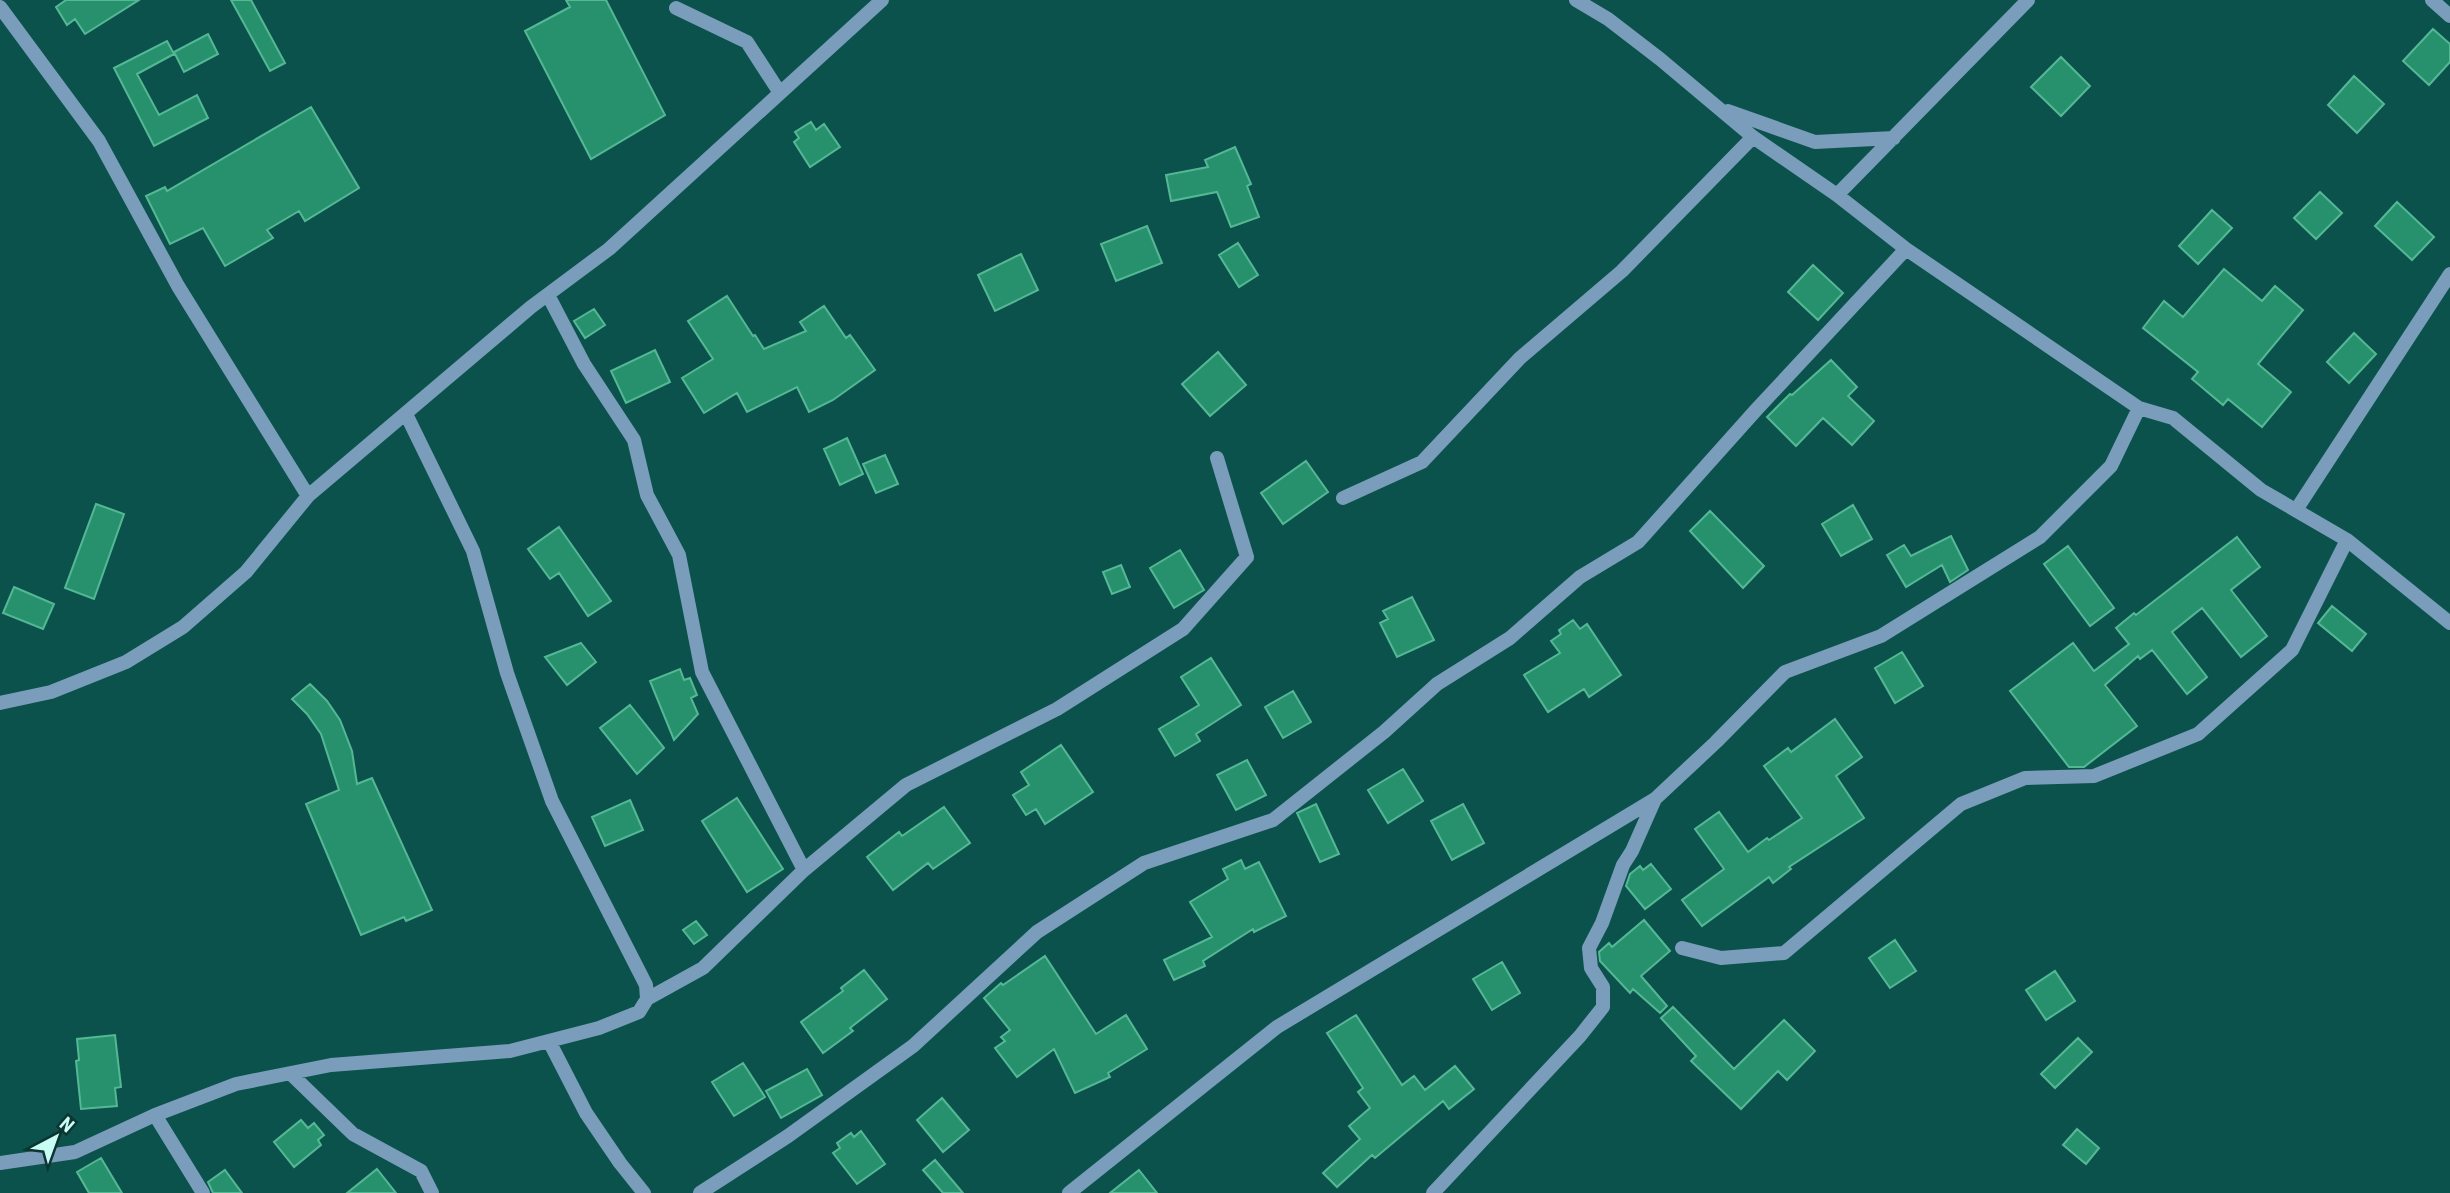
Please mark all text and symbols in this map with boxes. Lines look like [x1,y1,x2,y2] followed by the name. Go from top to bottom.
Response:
[21,1102,91,1172] north arrow
[55,1112,79,1137] text: N

